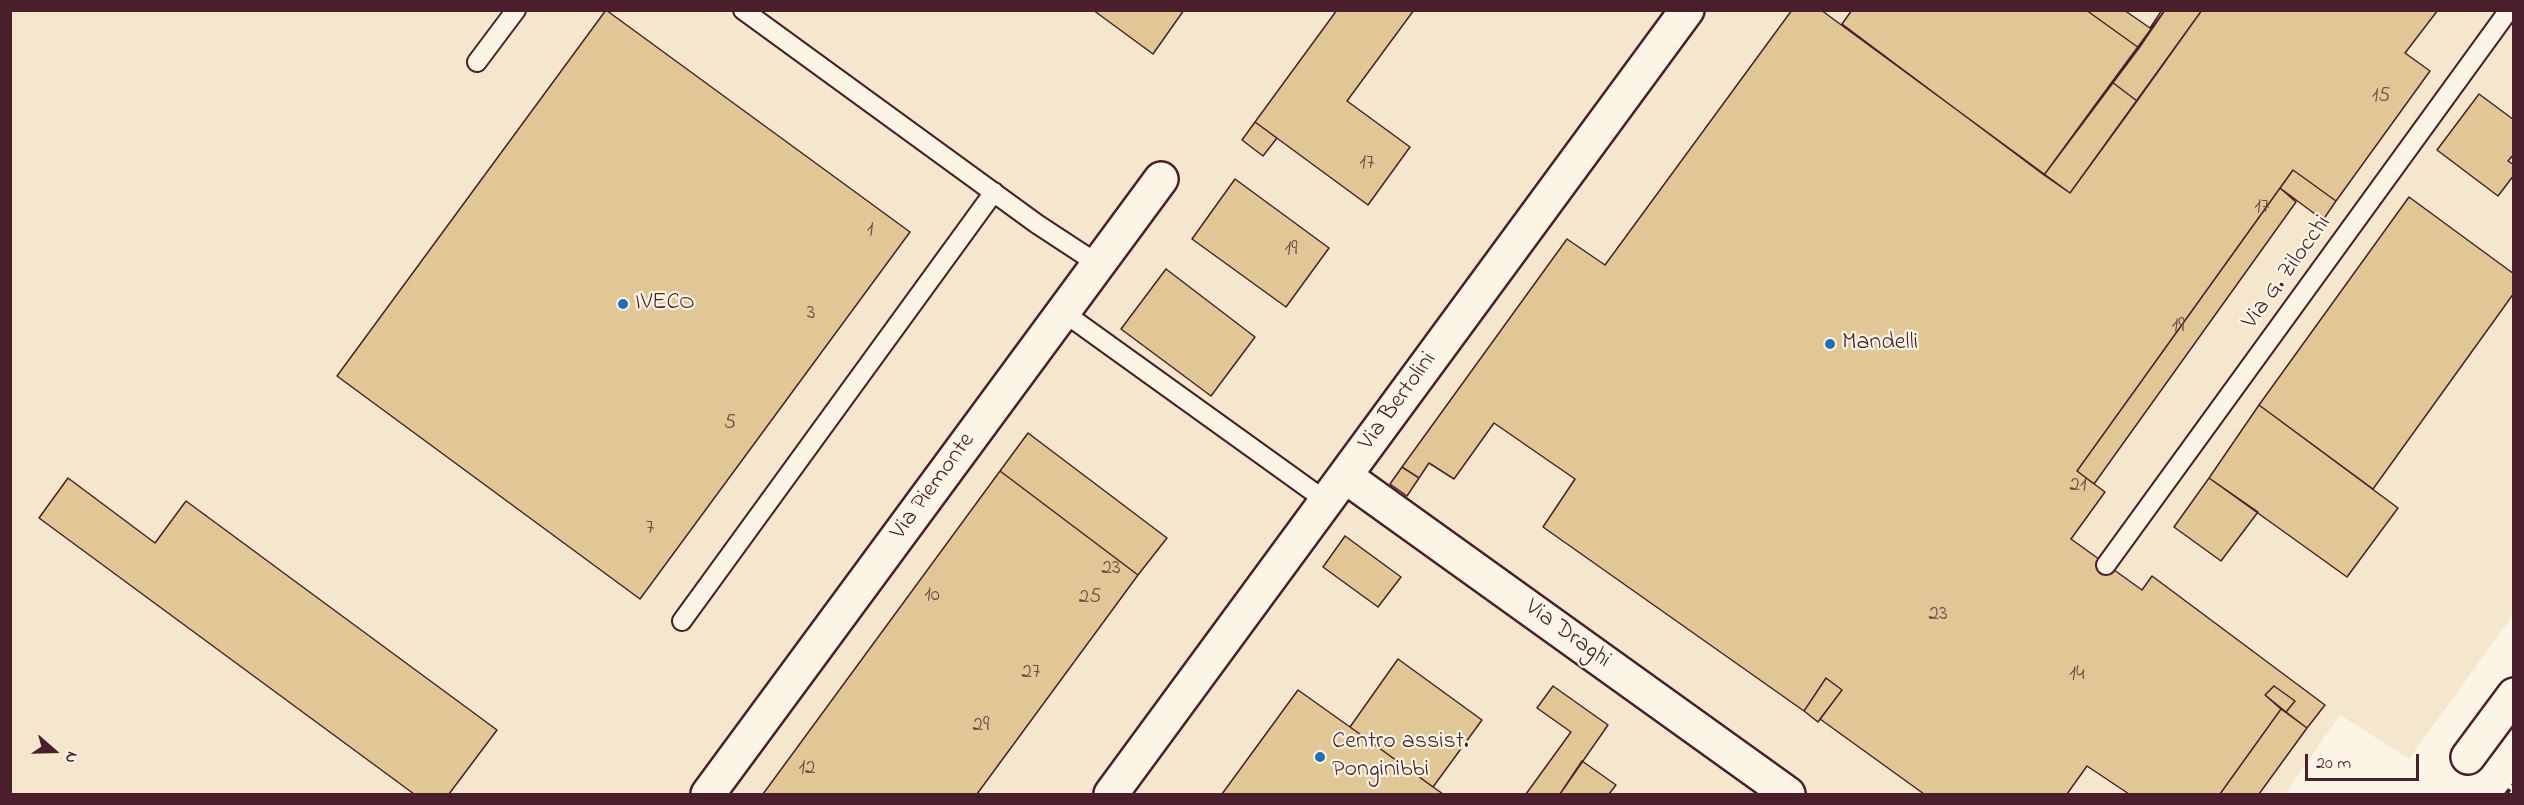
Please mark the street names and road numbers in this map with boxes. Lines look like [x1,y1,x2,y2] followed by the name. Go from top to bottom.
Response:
[2237,211,2339,335] street label: Via G. Zilocchi
[1354,347,1444,457] street label: Via Bertolini
[886,428,982,546] street label: Via Piemonte
[1518,594,1616,676] street label: Via Draghi

